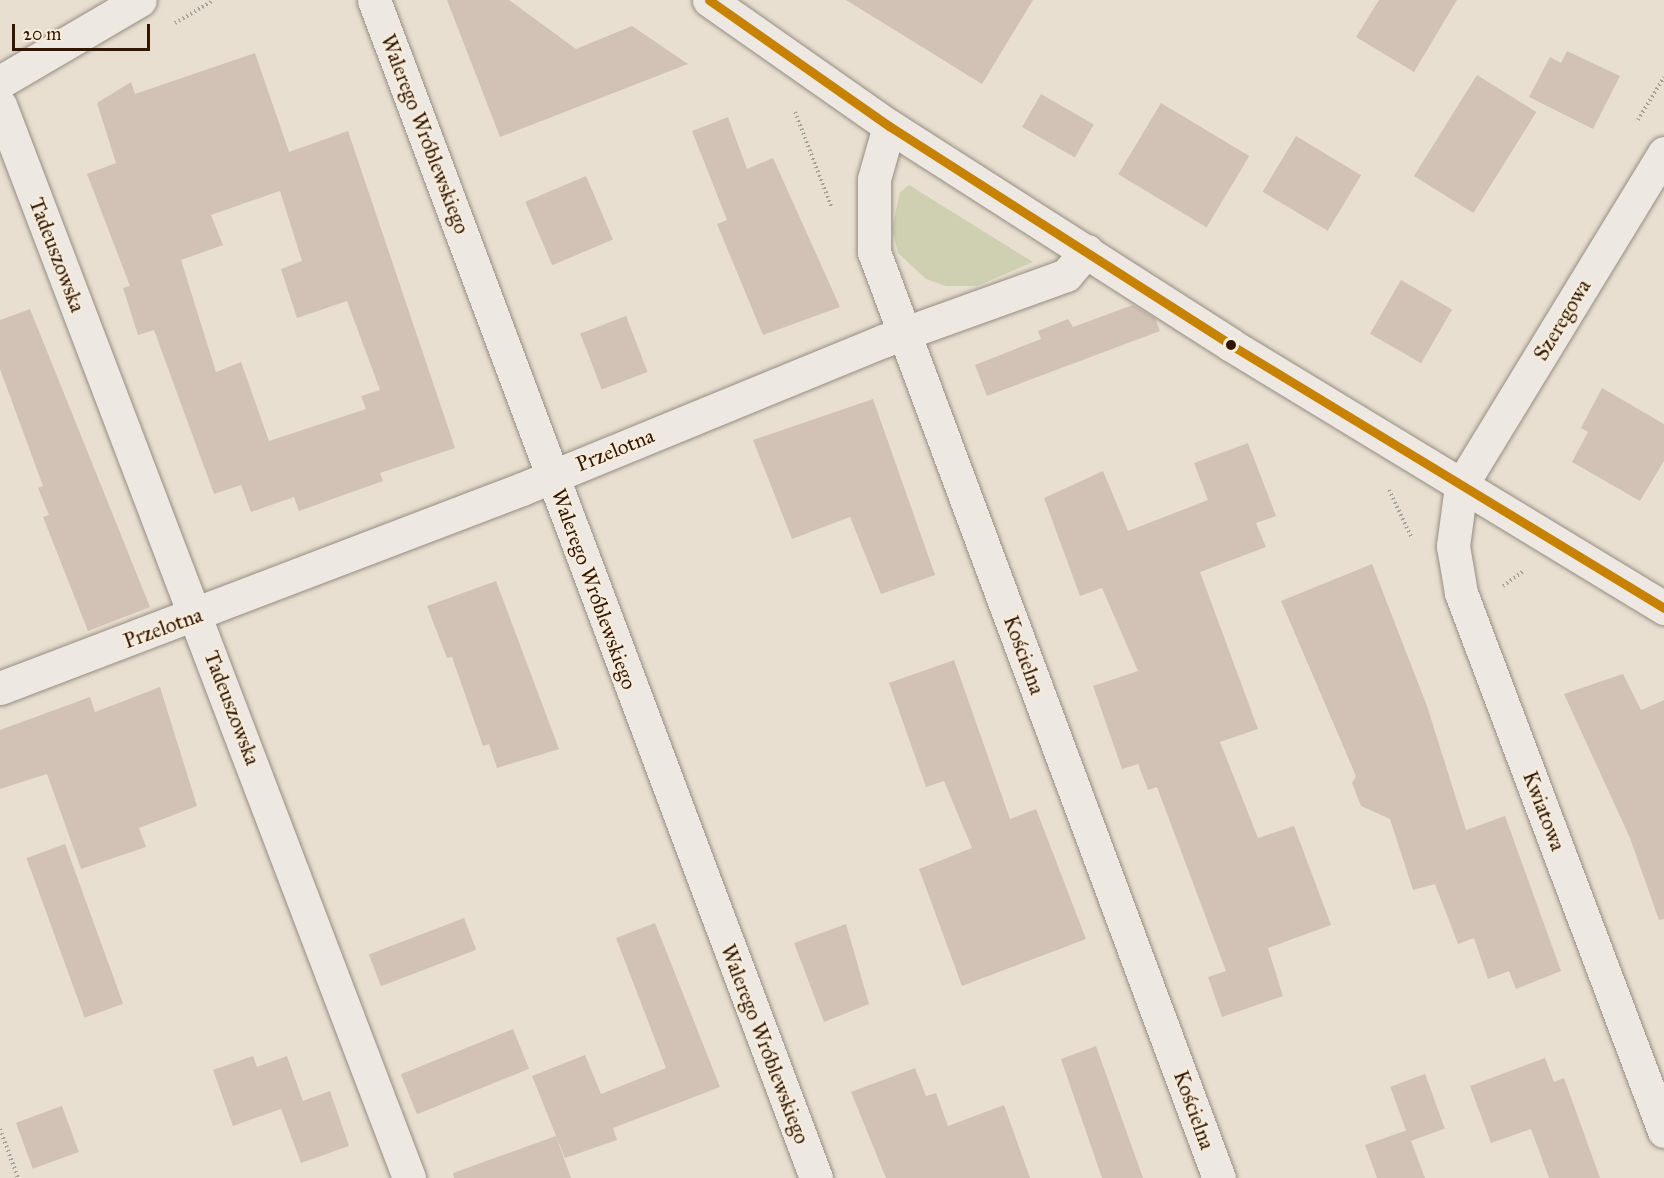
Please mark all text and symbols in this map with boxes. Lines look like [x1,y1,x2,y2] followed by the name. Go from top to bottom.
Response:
[15,12,153,50] scale bar
[23,23,61,45] text: 20 m
[375,31,475,237] street label: Walerego Wróblewskiego
[24,194,90,316] street label: Tadeuszowska
[1528,275,1596,365] street label: Szeregowa
[1225,339,1237,351] unlabelled marker
[572,423,658,477] street label: Przelotna
[546,485,642,693] street label: Walerego Wróblewskiego
[120,602,206,654] street label: Przelotna
[998,612,1050,698] street label: Kościelna
[199,647,265,769] street label: Tadeuszowska
[1517,768,1571,854] street label: Kwiatowa
[715,941,815,1147] street label: Walerego Wróblewskiego
[1168,1067,1220,1153] street label: Kościelna

